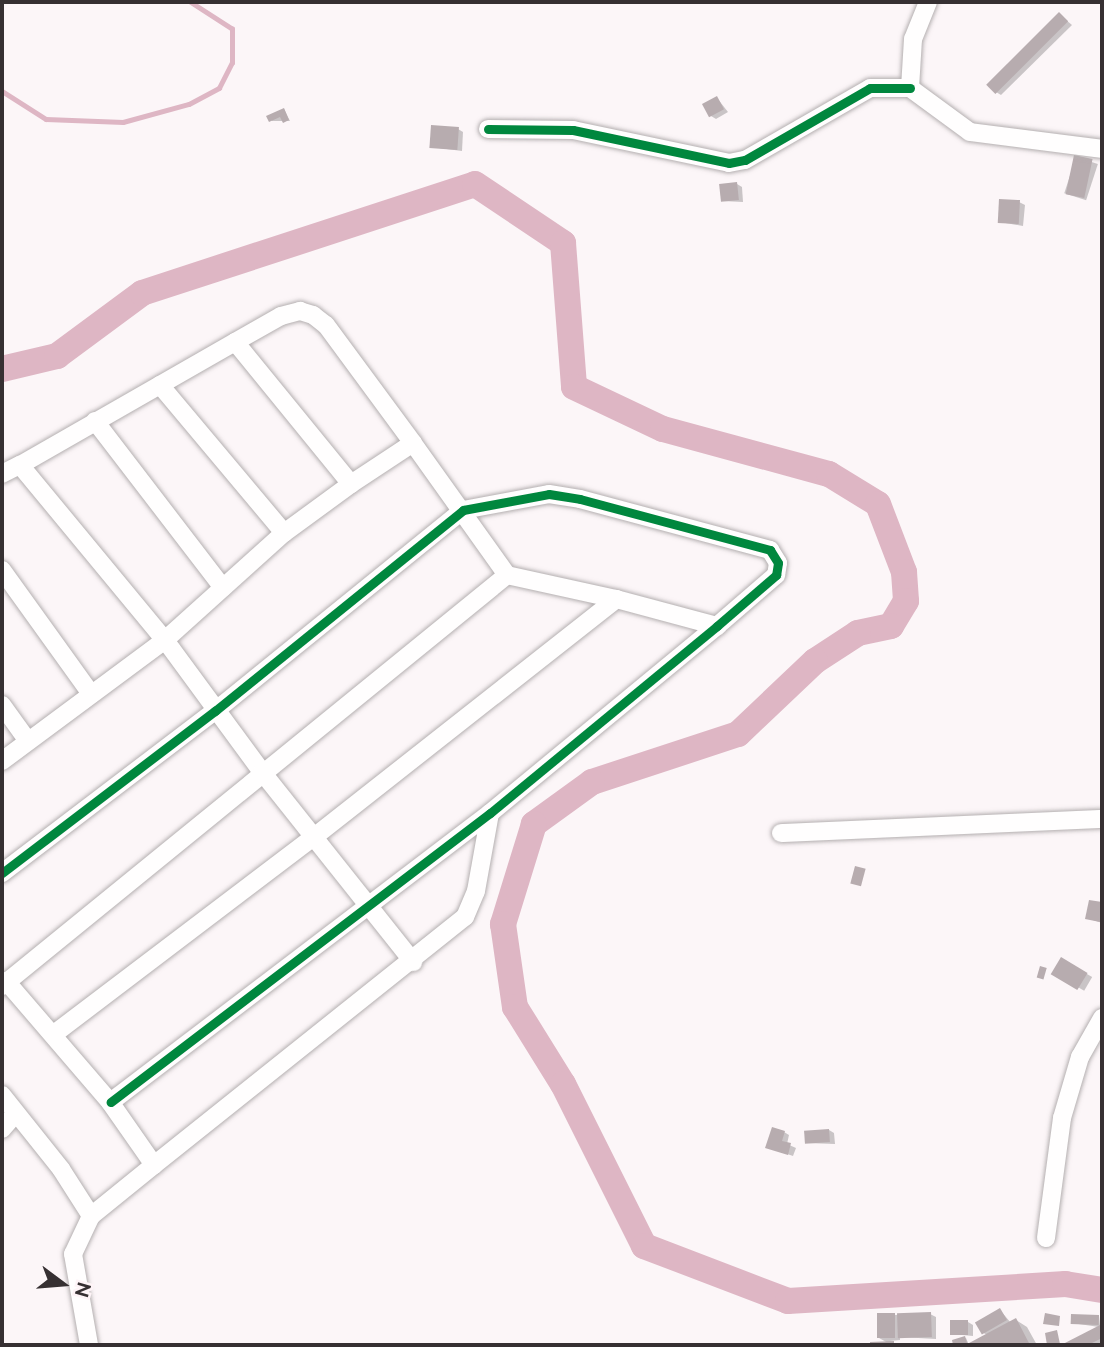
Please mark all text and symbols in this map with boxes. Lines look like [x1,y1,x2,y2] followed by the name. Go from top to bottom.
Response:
[28,1249,98,1319] north arrow
[71,1280,96,1300] text: N

